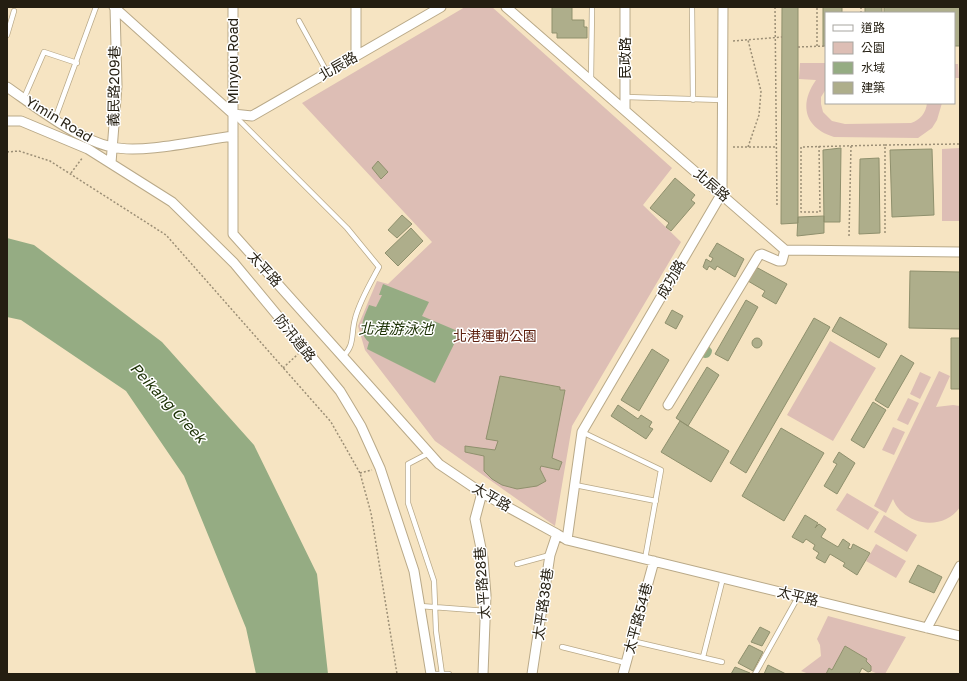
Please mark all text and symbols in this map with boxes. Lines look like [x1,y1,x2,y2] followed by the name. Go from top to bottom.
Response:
[825,12,955,104] legend
[224,18,241,104] street label: Minyou Road
[861,20,885,35] text: 道路
[616,37,633,79] street label: 民政路
[861,40,885,55] text: 公園
[104,45,123,127] street label: 義民路209巷
[315,48,360,83] street label: 北辰路
[861,60,885,75] text: 水域
[861,80,885,95] text: 建築
[23,92,96,145] street label: Yimin Road
[691,164,734,205] street label: 北辰路
[245,247,286,290] street label: 太平路
[653,256,688,301] street label: 成功路
[271,311,320,365] street label: 防汛道路
[358,319,435,337] water label: 北港游泳池
[453,327,537,344] park label: 北港運動公園
[126,358,212,448] water label: Peikang Creek
[470,479,515,514] street label: 太平路
[470,546,493,620] street label: 太平路28巷
[529,567,556,641] street label: 太平路38巷
[620,581,655,655] street label: 太平路54巷
[776,582,821,609] street label: 太平路

